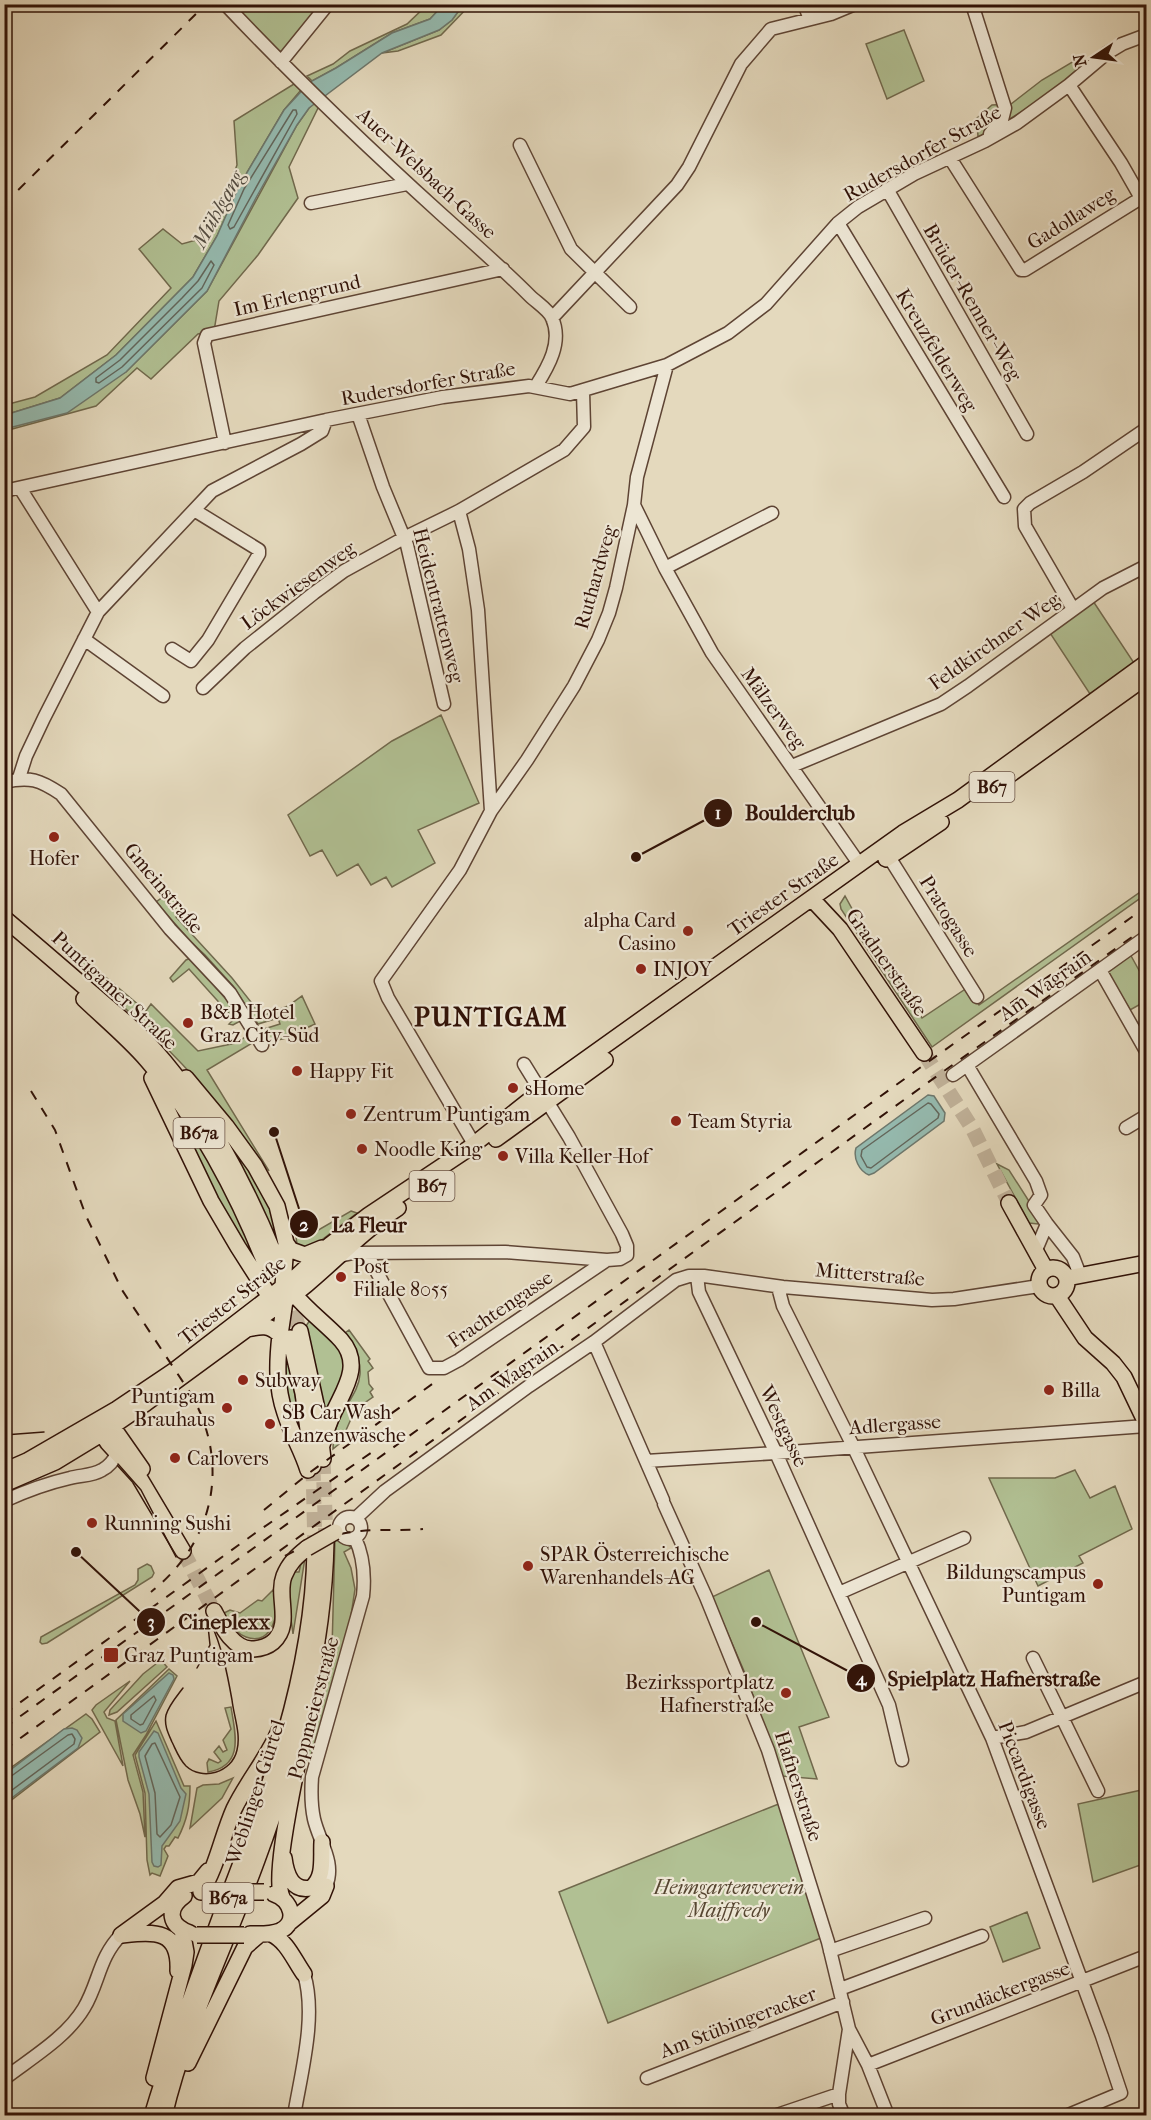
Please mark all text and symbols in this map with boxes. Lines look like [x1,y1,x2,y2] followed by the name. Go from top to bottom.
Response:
[1064,27,1124,87] north arrow
[1069,51,1090,68] text: N
[839,101,1005,206] street label: Rudersdorfer Straße
[352,102,501,244] street label: Auer-Welsbach-Gasse
[186,165,249,254] water label: Mühlgang
[1023,182,1120,254] street label: Gadollaweg
[918,220,1027,385] street label: Brüder-Renner-Weg
[232,269,364,321] street label: Im Erlengrund
[891,285,982,416] street label: Kreuzfelderweg
[339,357,517,410] street label: Rudersdorfer Straße
[570,522,621,632] street label: Ruthardweg
[408,525,469,685] street label: Heidentrattenweg
[237,536,360,635] street label: Löckwiesenweg
[924,588,1064,695] street label: Feldkirchner Weg
[736,663,811,754] street label: Mälzerweg
[970,772,1014,802] road number: B67
[703,793,867,832] callout: Boulderclub
[745,801,855,825] text: Boulderclub
[715,803,721,824] text: 1
[47,830,61,844] marker: Hofer
[119,838,208,938] street label: Gmeinstraße
[29,847,80,870] place label: Hofer
[724,848,843,941] street label: Triester Straße
[915,871,983,961] street label: Pratogasse
[841,904,932,1021] street label: Gradnerstraße
[584,909,677,955] place label: alpha Card Casino
[681,924,695,938] marker: alpha Card Casino
[47,926,182,1054] street label: Puntigamer Straße
[994,945,1096,1026] street label: Am Wagrain
[653,958,714,981] place label: INJOY
[634,962,648,976] marker: INJOY
[200,1001,321,1047] place label: B&B Hotel Graz City-Süd
[414,1002,568,1033] district label: PUNTIGAM
[181,1016,195,1030] marker: B&B Hotel Graz City-Süd
[309,1060,394,1083] place label: Happy Fit
[290,1064,304,1078] marker: Happy Fit
[525,1077,584,1100] place label: sHome
[506,1081,520,1095] marker: sHome
[363,1103,531,1126] place label: Zentrum Puntigam
[344,1107,358,1121] marker: Zentrum Puntigam
[688,1110,792,1133] place label: Team Styria
[669,1114,683,1128] marker: Team Styria
[174,1118,224,1148] road number: B67a
[374,1138,483,1161] place label: Noodle King
[355,1142,369,1156] marker: Noodle King
[514,1145,654,1168] place label: Villa Keller-Hof
[496,1149,510,1163] marker: Villa Keller-Hof
[410,1171,454,1201] road number: B67
[289,1205,418,1244] callout: La Fleur
[331,1213,408,1237] text: La Fleur
[299,1215,309,1236] text: 2
[174,1251,291,1349] street label: Triester Straße
[353,1255,448,1301] place label: Post Filiale 8055
[814,1258,926,1291] street label: Mitterstraße
[443,1266,557,1353] street label: Frachtengasse
[334,1270,348,1284] marker: Post Filiale 8055
[461,1335,563,1416] street label: Am Wagrain
[255,1369,322,1392] place label: Subway
[236,1373,250,1387] marker: Subway
[1061,1379,1101,1402] place label: Billa
[754,1381,812,1471] street label: Westgasse
[1042,1383,1056,1397] marker: Billa
[131,1385,215,1431] place label: Puntigam Brauhaus
[220,1401,234,1415] marker: Puntigam Brauhaus
[282,1401,406,1447] place label: SB Car Wash Lanzenwäsche
[847,1410,942,1439] street label: Adlergasse
[263,1417,277,1431] marker: SB Car Wash Lanzenwäsche
[187,1447,269,1470] place label: Carlovers
[168,1451,182,1465] marker: Carlovers
[104,1512,231,1535] place label: Running Sushi
[85,1516,99,1530] marker: Running Sushi
[539,1542,729,1589] place label: SPAR Österreichische Warenhandels-AG
[521,1559,535,1573] marker: SPAR Österreichische Warenhandels-AG
[946,1561,1086,1607] place label: Bildungscampus Puntigam
[1091,1577,1105,1591] marker: Bildungscampus Puntigam
[136,1603,282,1642] callout: Cineplexx
[178,1610,271,1634] text: Cineplexx
[147,1612,155,1633] text: 3
[283,1634,344,1782] street label: Poppmeierstraße
[124,1644,254,1667] place label: Graz Puntigam
[102,1646,120,1664] marker: Graz Puntigam
[846,1659,1112,1698] callout: Spielplatz Hafnerstraße
[888,1667,1101,1691] text: Spielplatz Hafnerstraße
[855,1669,868,1690] text: 4
[625,1671,774,1717] place label: Bezirkssportplatz Hafnerstraße
[779,1686,793,1700] marker: Bezirkssportplatz Hafnerstraße
[221,1716,290,1869] street label: Weblinger Gürtel
[993,1718,1056,1833] street label: Piccardigasse
[770,1728,827,1844] street label: Hafnerstraße
[653,1876,804,1922] park label: Heimgartenverein Maiffredy
[202,1883,254,1913] road number: B67a
[927,1956,1073,2031] street label: Grundäckergasse
[656,1982,820,2063] street label: Am Stübingeracker

